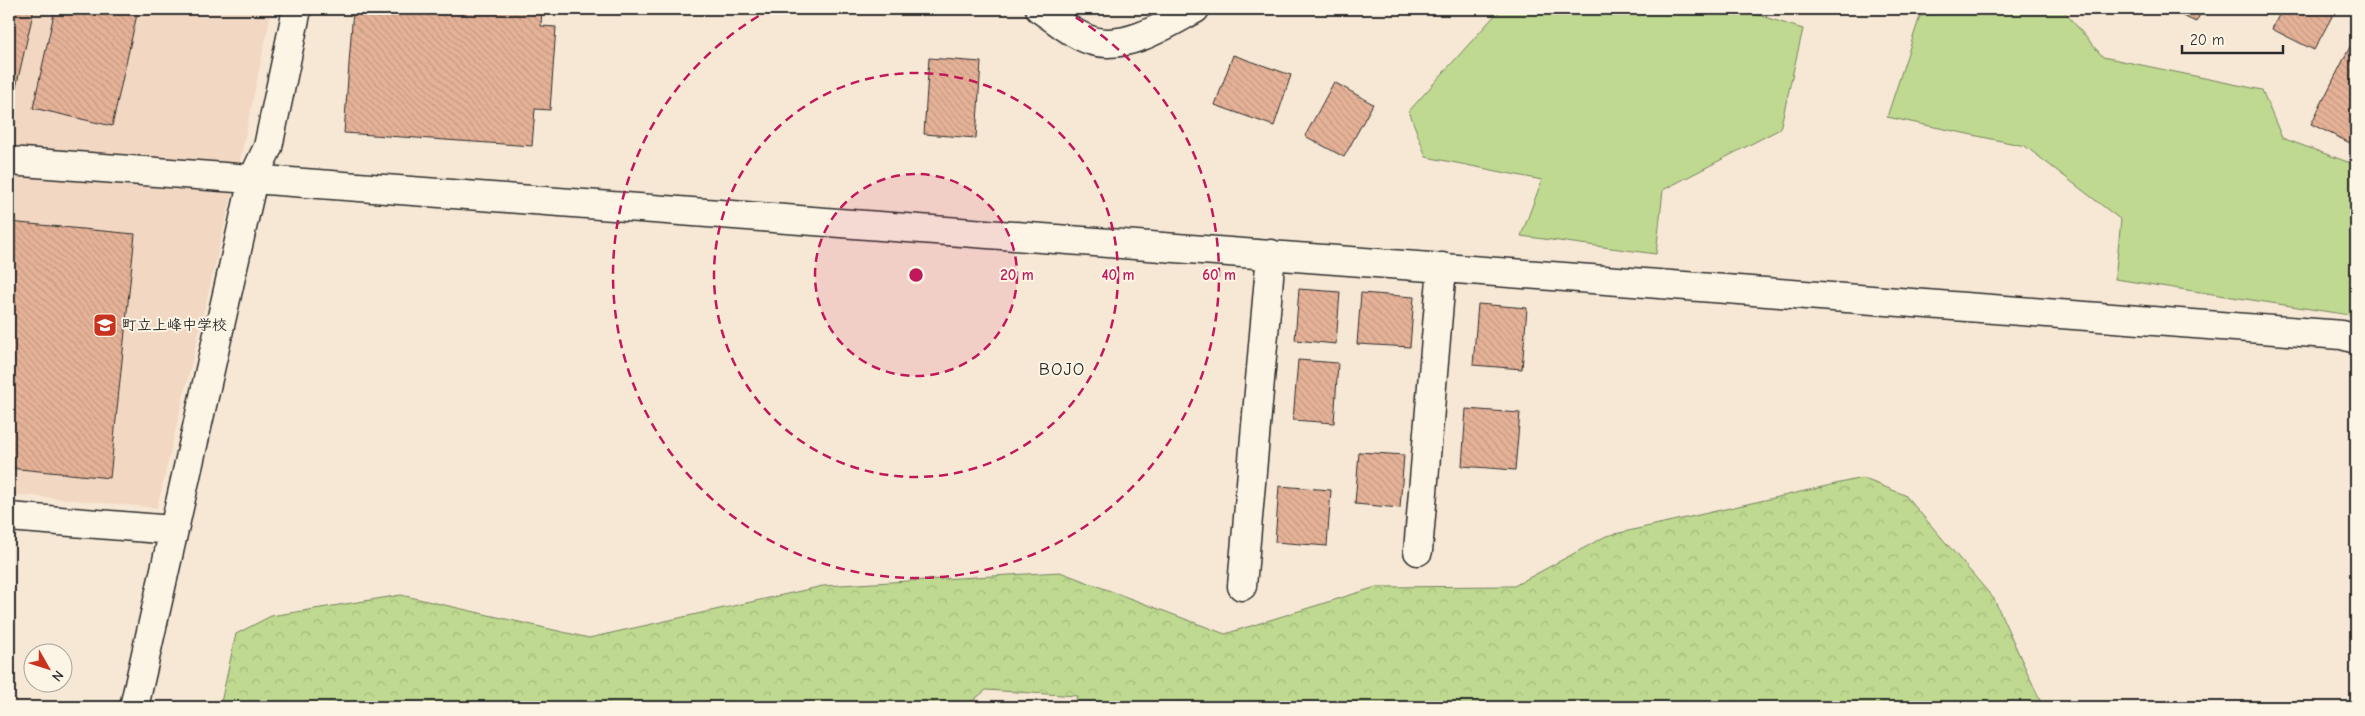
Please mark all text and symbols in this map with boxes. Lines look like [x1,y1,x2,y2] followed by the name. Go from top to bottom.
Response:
[2182,22,2284,54] scale bar
[2190,31,2224,49] text: 20 m
[907,266,925,284] centre of rings
[1000,266,1034,284] text: 20 m
[1102,266,1135,284] text: 40 m
[1202,266,1236,284] text: 60 m
[92,312,118,338] school or university icon: 町立上峰中学校
[122,316,227,334] place label: 町立上峰中学校
[1039,359,1085,380] district label: BOJO
[22,644,72,694] north arrow
[48,667,67,685] text: N

